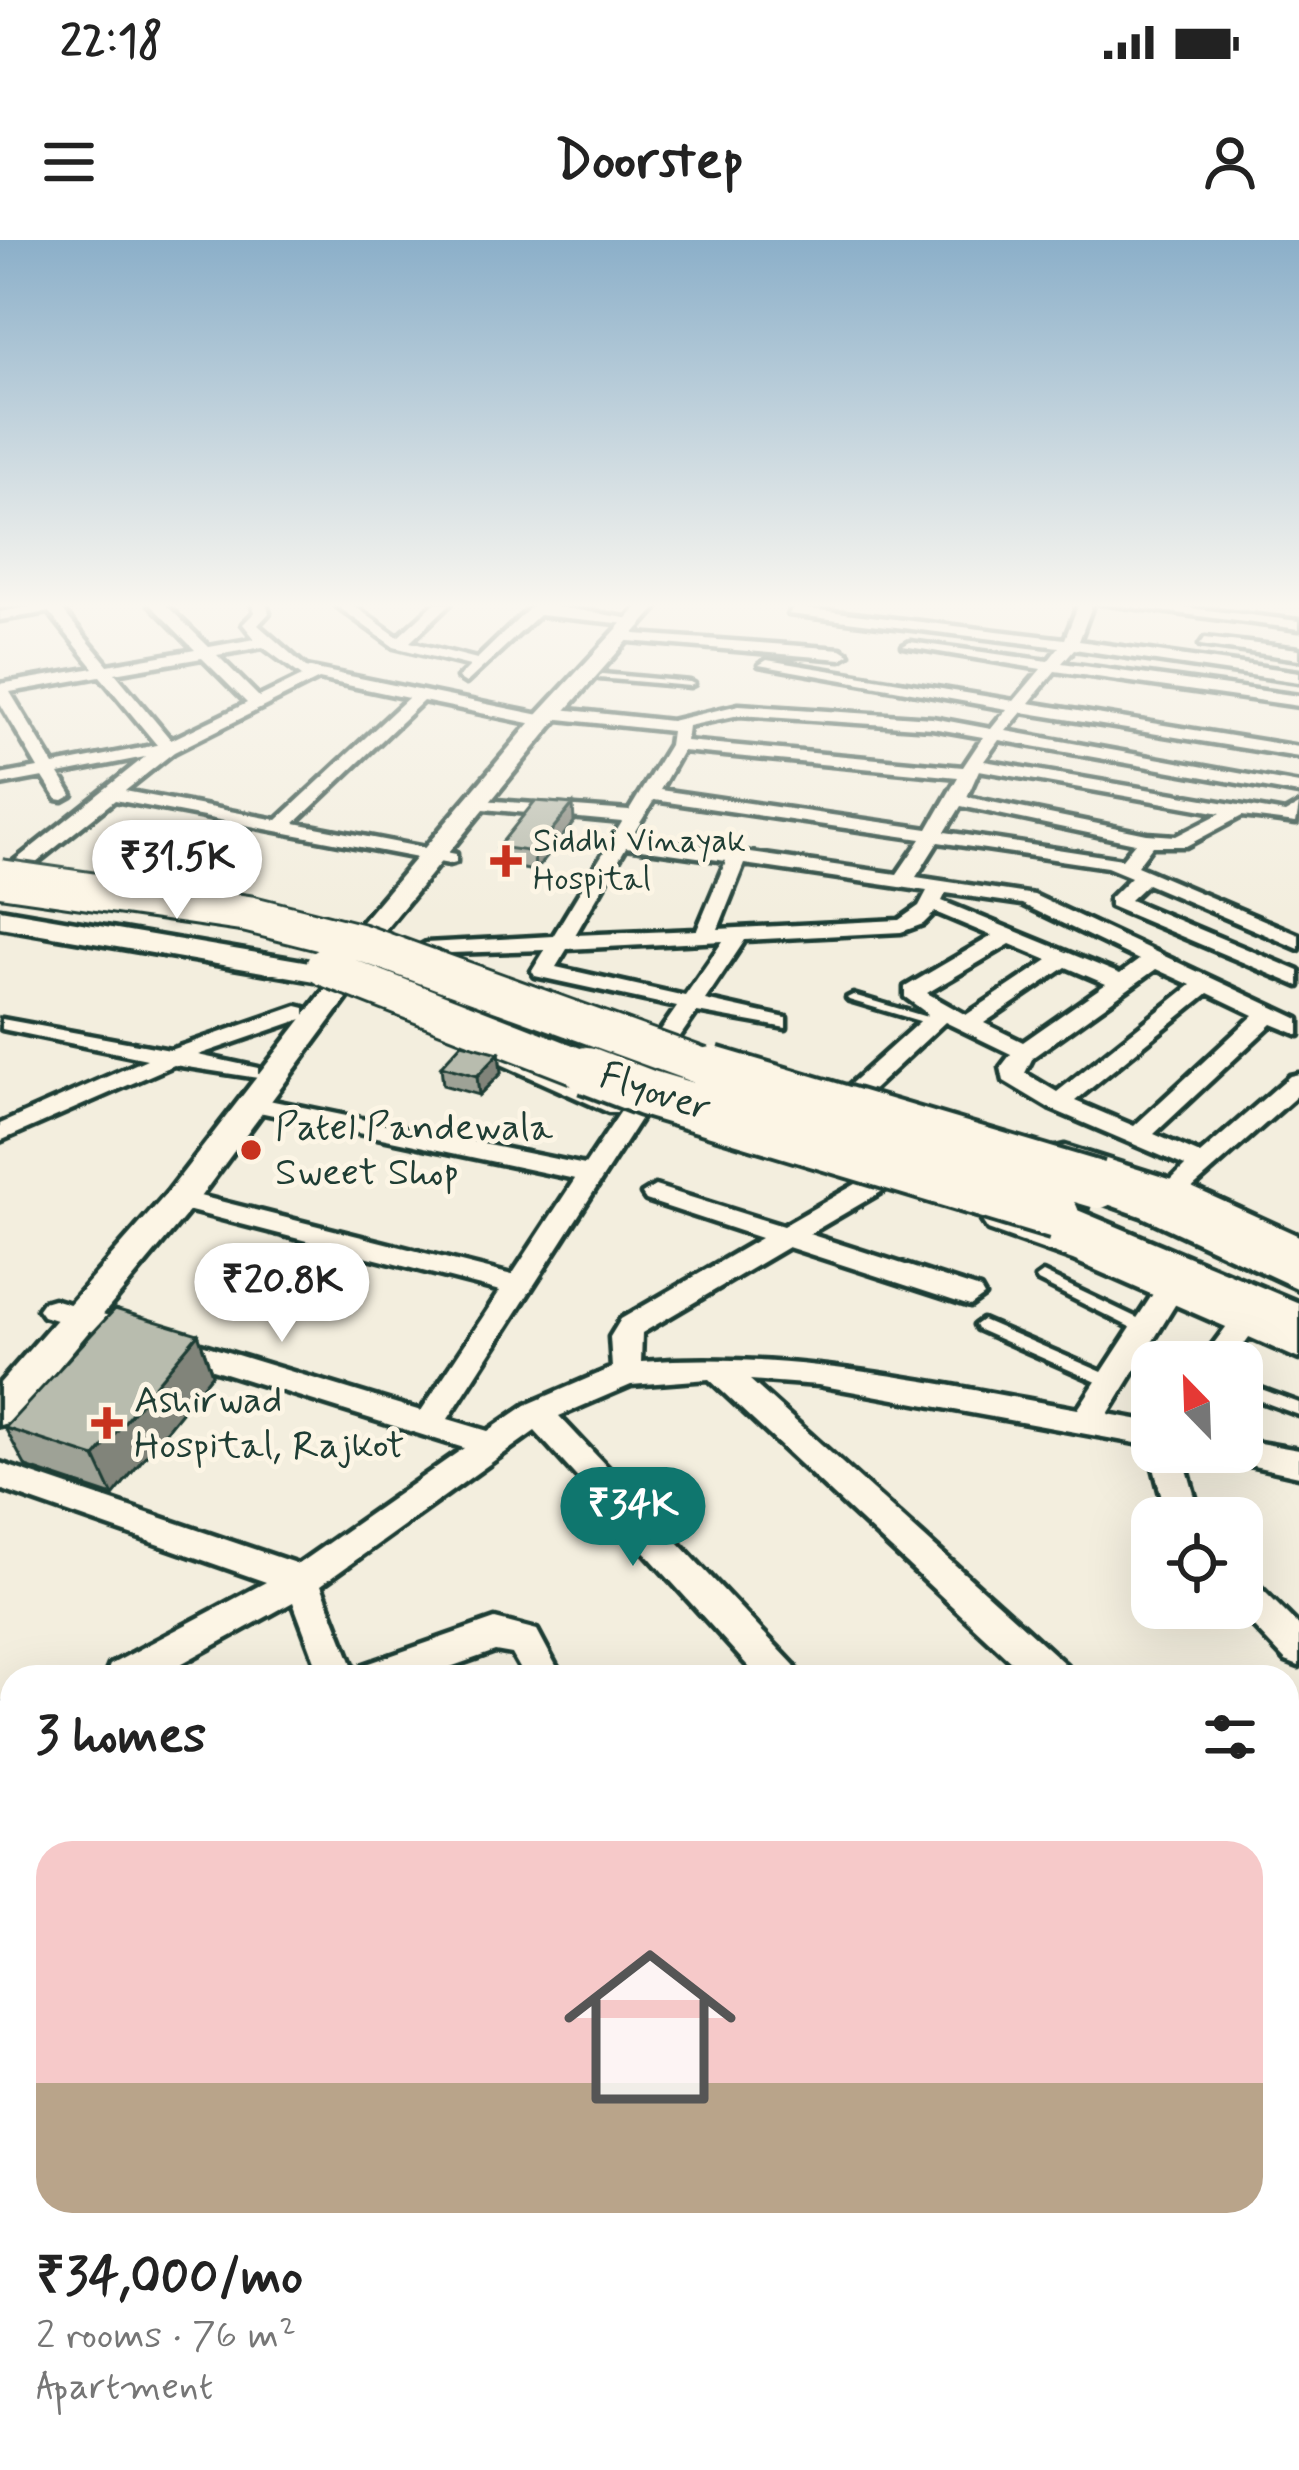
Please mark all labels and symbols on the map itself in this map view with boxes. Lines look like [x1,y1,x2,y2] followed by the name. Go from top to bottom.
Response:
[79,820,275,922] pin: ₹31.5K
[533,820,746,902] place label: Siddhi Vinayak Hospital
[490,845,522,877] marker: Siddhi Vinayak Hospital
[593,1051,717,1135] street label: Flyover
[275,1103,554,1199] place label: Patel Pandewala Sweet Shop
[238,1137,264,1163] marker: Patel Pandewala Sweet Shop
[184,1243,380,1345] pin: ₹20.8K
[1131,1341,1263,1473] north arrow
[134,1376,404,1472] place label: Ashirwad Hospital, Rajkot
[91,1407,123,1439] marker: Ashirwad Hospital, Rajkot
[562,1467,704,1569] pin: ₹34K

